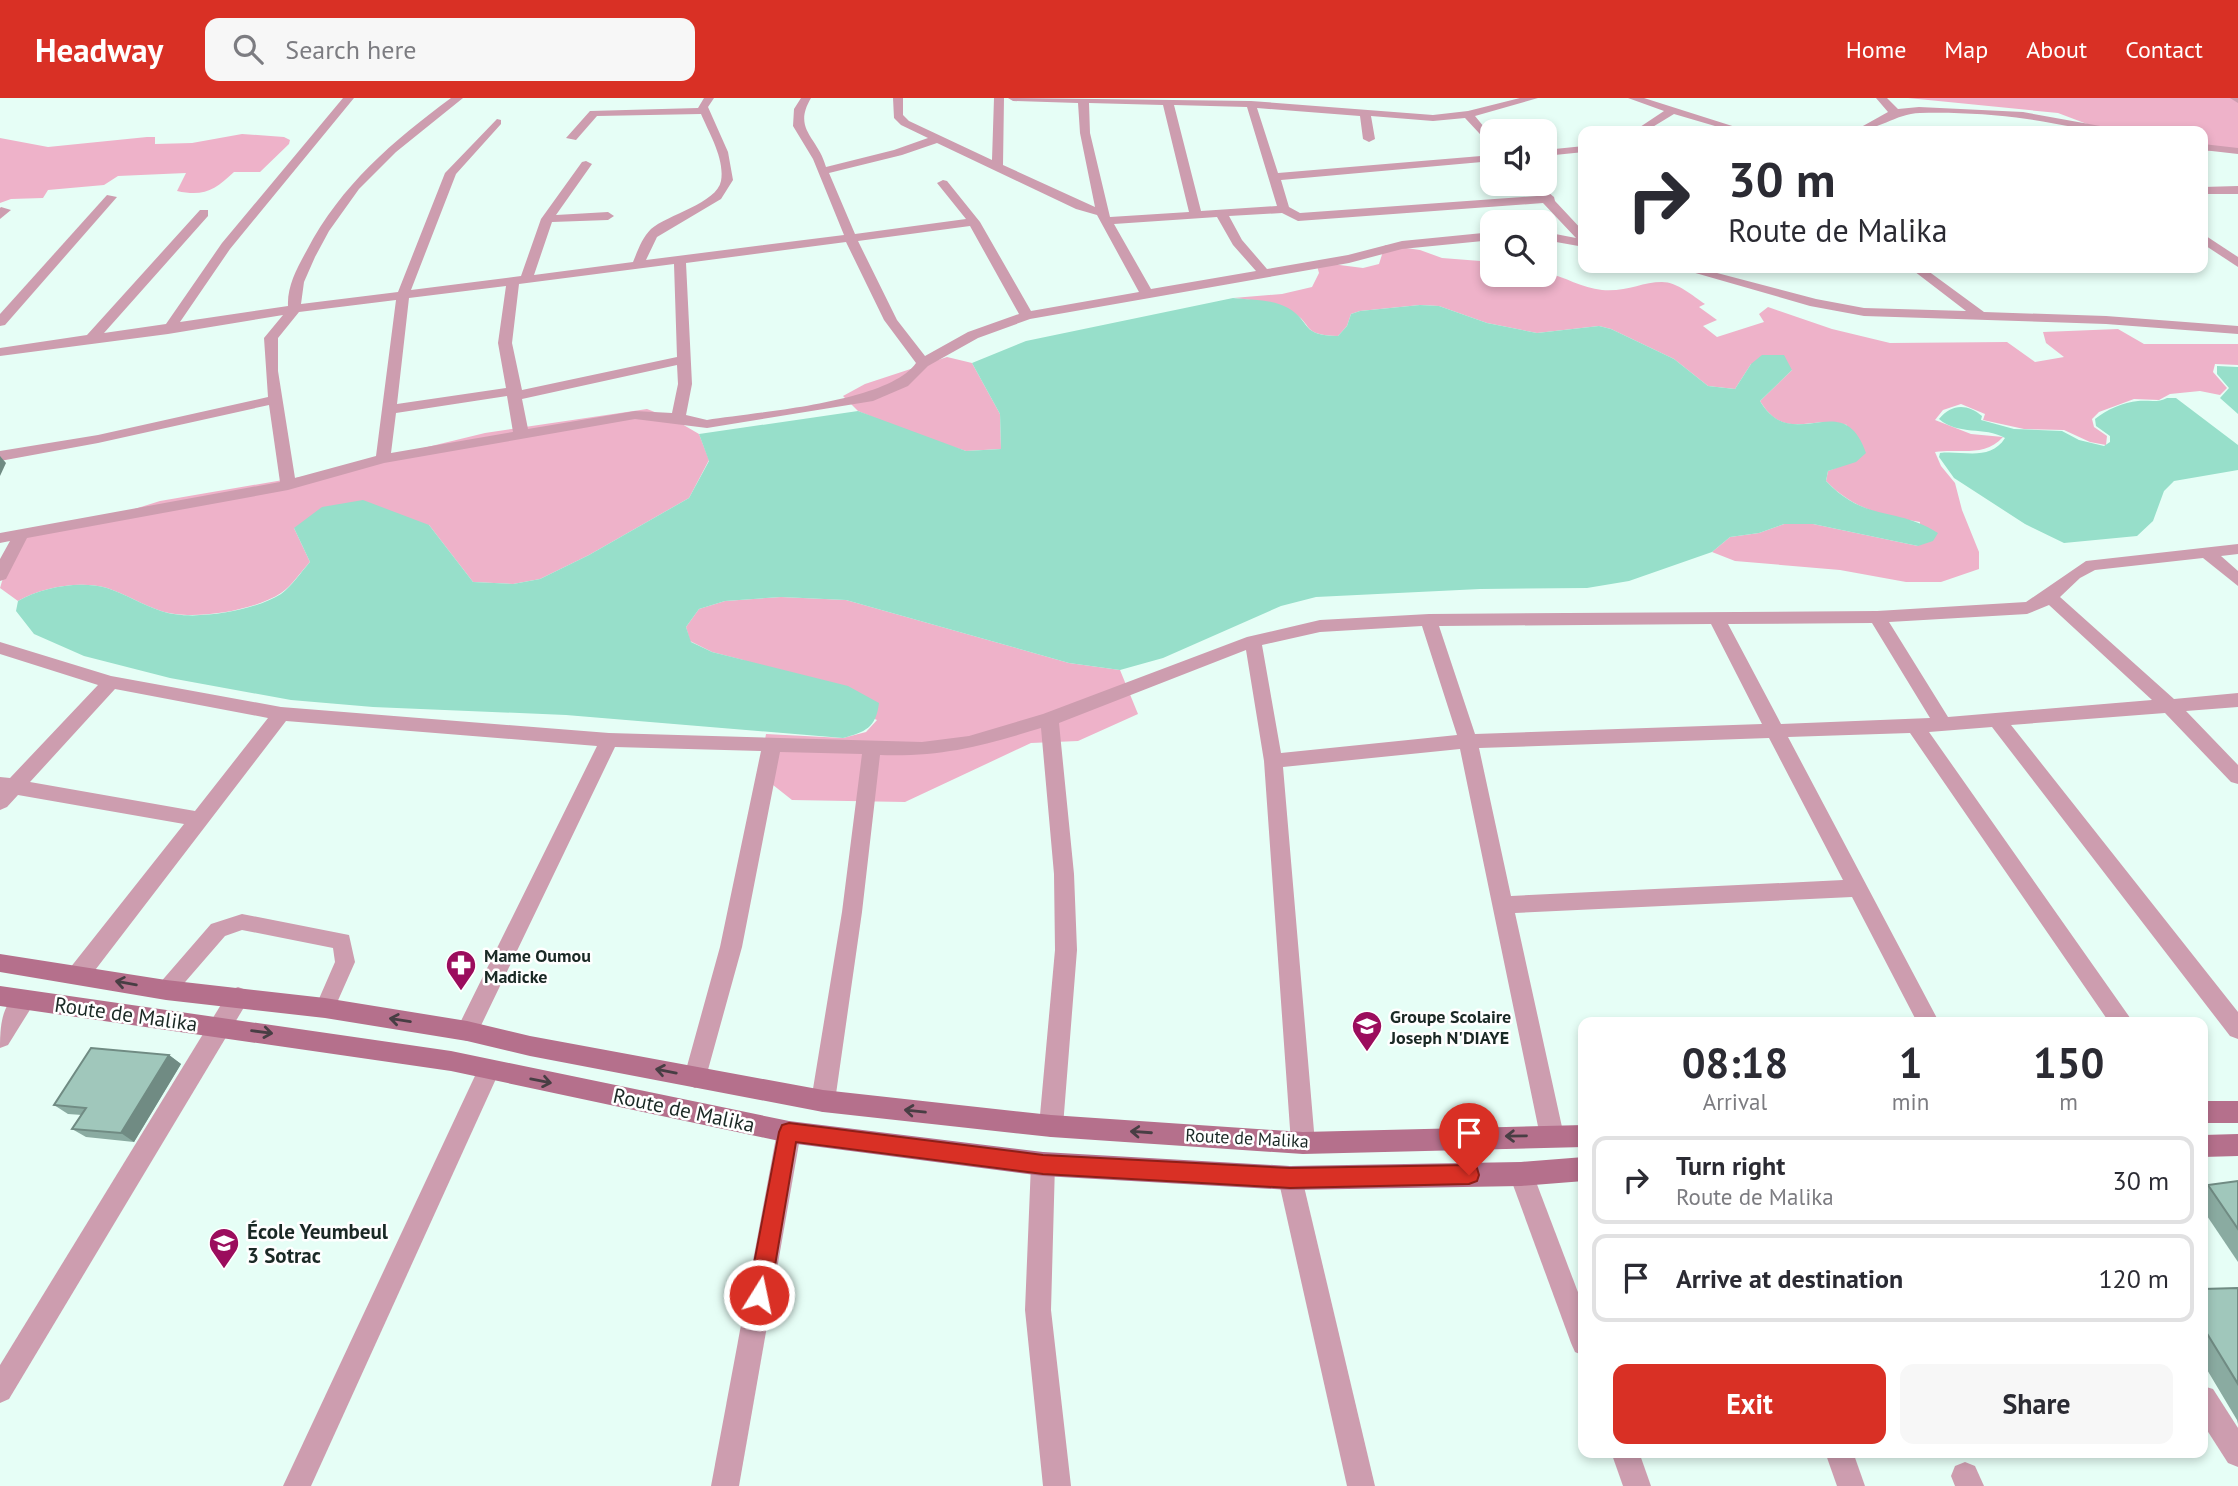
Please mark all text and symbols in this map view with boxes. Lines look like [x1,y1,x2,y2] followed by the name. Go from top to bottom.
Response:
[205,18,695,81] search box
[35,28,163,71] text: Headway
[229,30,267,68] icon: search
[285,33,416,66] text: Search here
[1846,34,1906,65] text: Home
[1944,34,1988,65] text: Map
[2026,34,2087,65] text: About
[2125,34,2203,65] text: Contact
[1480,119,1557,287] map controls
[1480,119,1557,196] button: sound
[1728,147,1835,211] text: 30 m
[1613,154,1704,245] icon: right
[1728,209,1948,251] text: Route de Malika
[1480,210,1557,287] button: search
[484,944,591,988] place label: Mame Oumou Madicke
[444,948,478,992] pharmacy icon: Mame Oumou Madicke
[115,976,138,989] one-way arrow
[53,991,199,1037] street label: Route de Malika
[1389,1005,1511,1049] place label: Groupe Scolaire Joseph N'DIAYE
[1350,1009,1384,1053] school or university icon: Groupe Scolaire Joseph N'DIAYE
[389,1013,412,1026] one-way arrow
[250,1026,272,1039] one-way arrow
[1682,1035,1788,1090] text: 08:18
[1899,1035,1922,1090] text: 1
[2033,1035,2104,1090] text: 150
[655,1064,678,1078] one-way arrow
[529,1074,552,1088] one-way arrow
[611,1082,757,1138] street label: Route de Malika
[1703,1087,1767,1116] text: Arrival
[1892,1087,1929,1116] text: min
[2059,1087,2078,1116] text: m
[1439,1103,1499,1175] pin
[904,1104,927,1117] one-way arrow
[1450,1114,1488,1152] icon: arrive
[1185,1123,1309,1153] street label: Route de Malika
[1131,1125,1153,1138] one-way arrow
[1504,1130,1527,1143] one-way arrow
[1676,1149,1785,1182] text: Turn right
[1617,1161,1655,1199] icon: right
[2113,1164,2169,1197] text: 30 m
[1676,1182,1834,1211] text: Route de Malika
[247,1218,389,1269] place label: École Yeumbeul 3 Sotrac
[207,1226,241,1270] school or university icon: École Yeumbeul 3 Sotrac
[722,1258,796,1332] position arrow
[1617,1259,1655,1297] icon: arrive
[1676,1262,1903,1295] text: Arrive at destination
[2098,1262,2169,1295] text: 120 m
[1613,1364,1886,1444] button: Exit
[1900,1364,2173,1444] button: Share

